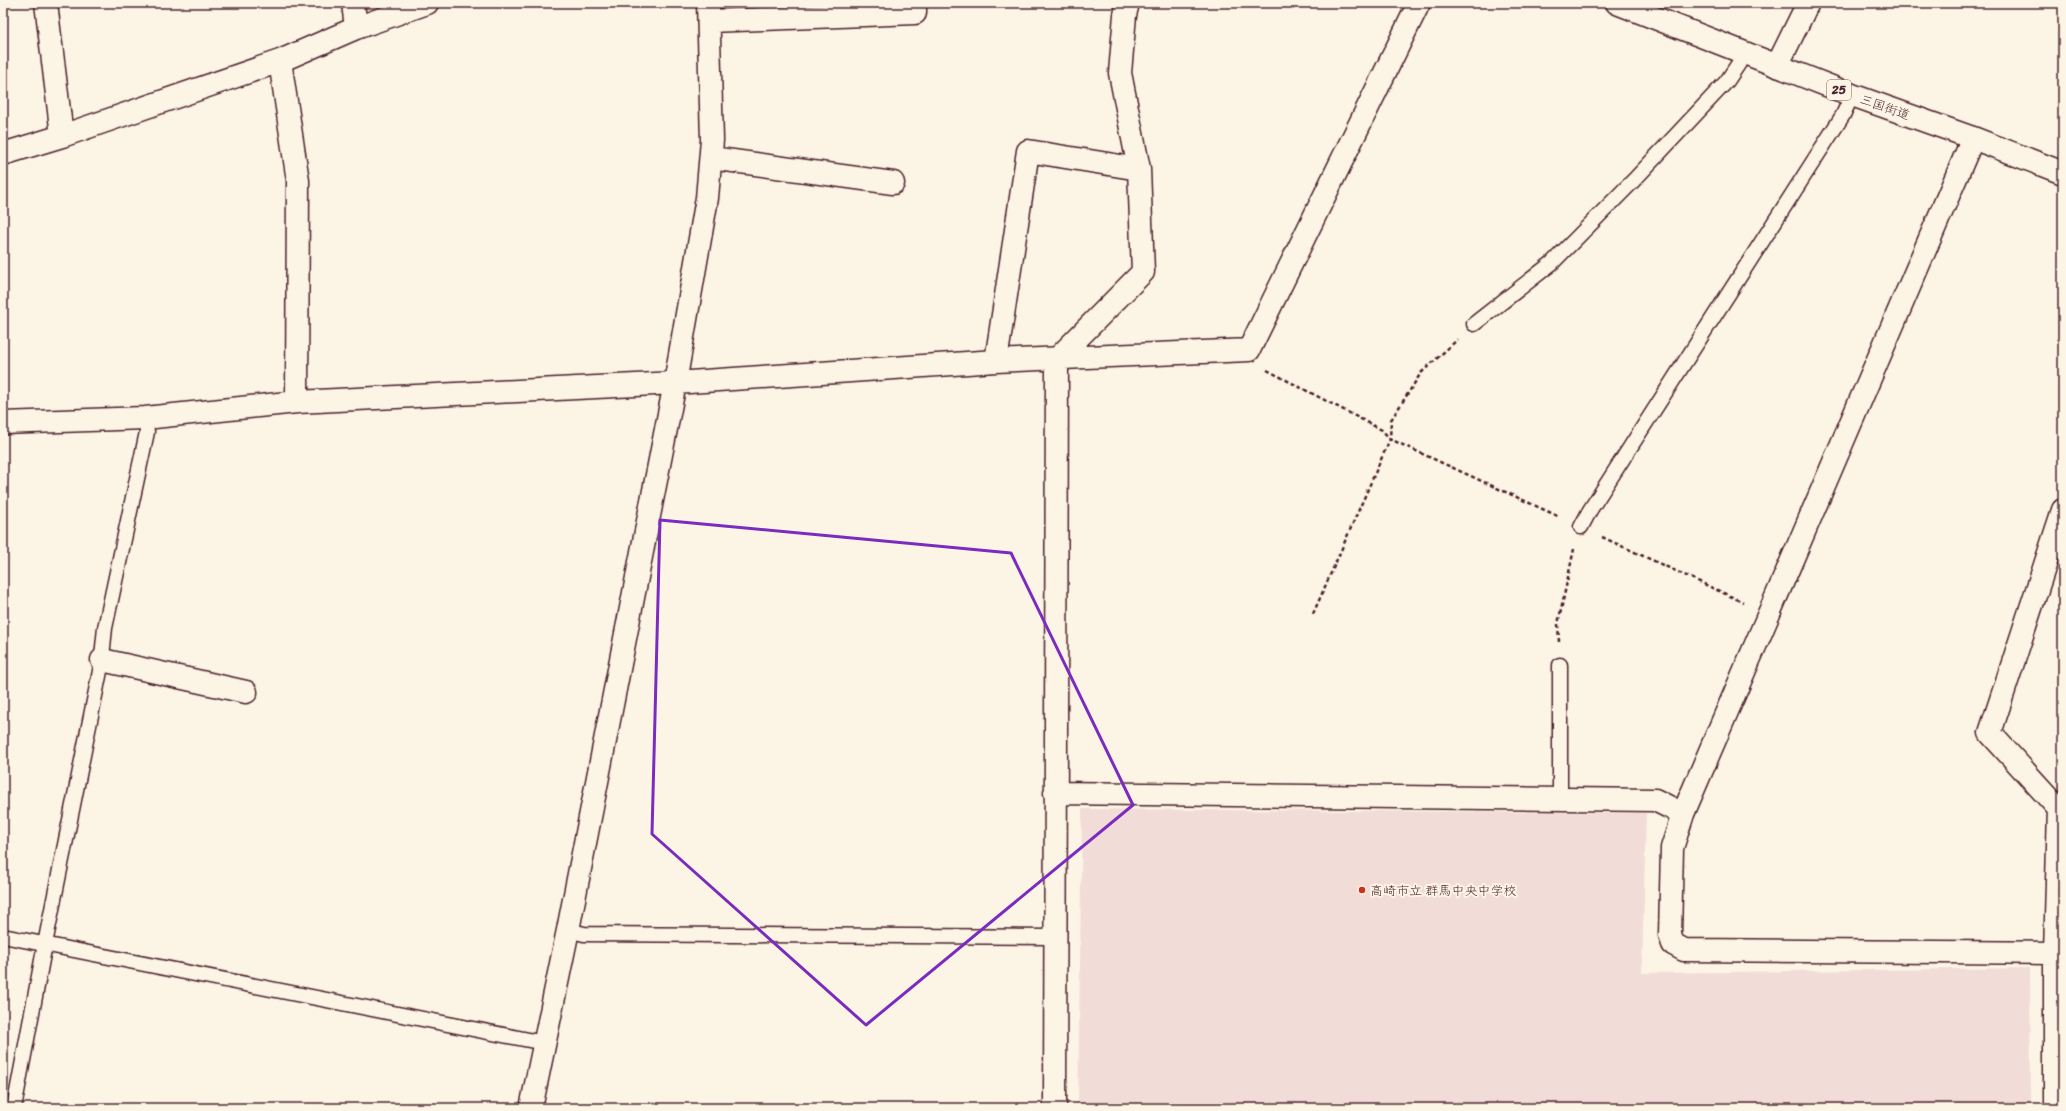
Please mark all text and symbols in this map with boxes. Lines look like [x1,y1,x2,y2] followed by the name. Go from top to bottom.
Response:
[1827,80,1851,100] road number: 25
[1857,88,1913,126] street label: 三国街道
[1370,879,1516,902] place label: 高崎市立 群馬中央中学校
[1357,885,1367,895] marker: 高崎市立 群馬中央中学校

